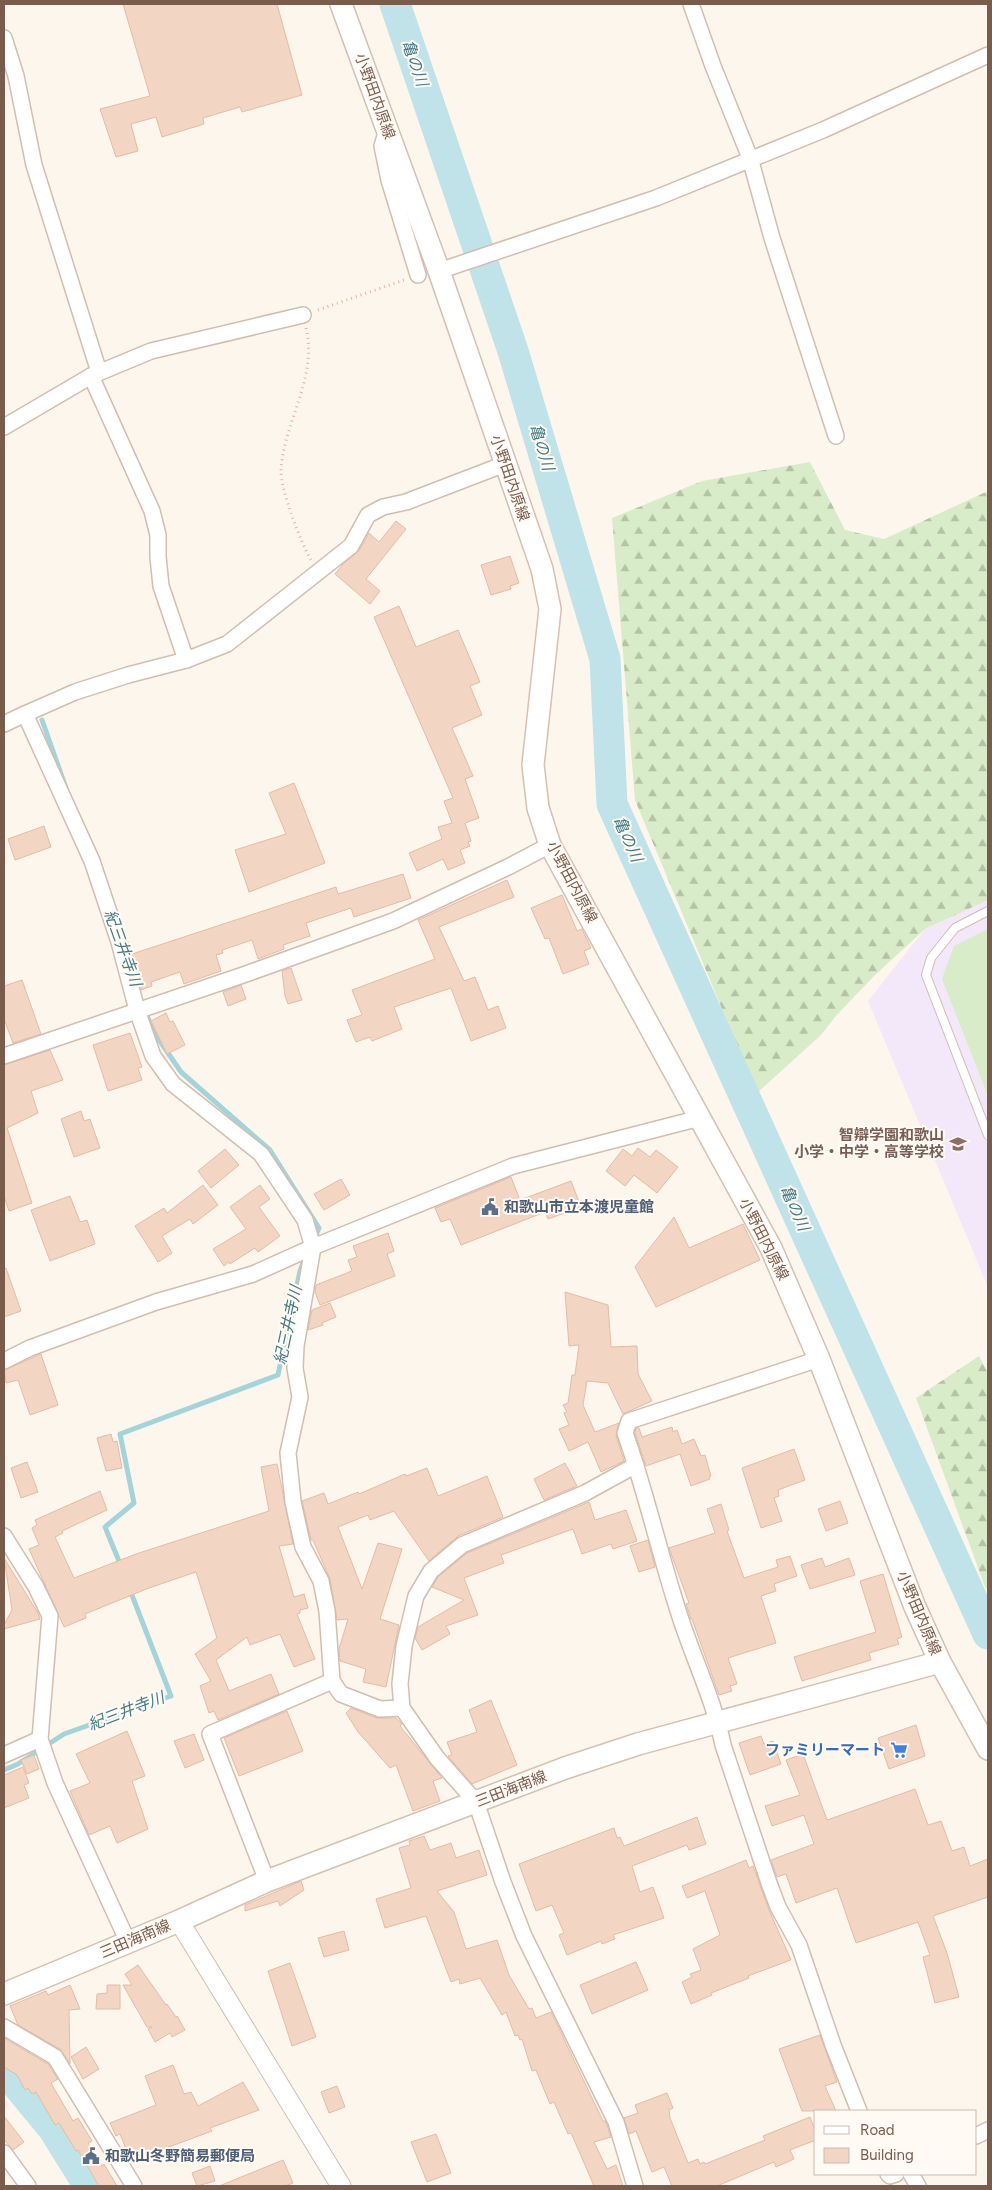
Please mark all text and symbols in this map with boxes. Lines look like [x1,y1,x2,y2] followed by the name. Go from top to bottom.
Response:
[398,37,432,91] water label: 亀の川
[351,51,399,141] street label: 小野田内原線
[526,421,559,475] water label: 亀の川
[487,433,533,523] street label: 小野田内原線
[610,813,647,867] water label: 亀の川
[543,838,601,926] street label: 小野田内原線
[100,907,146,991] water label: 紀三井寺川
[794,1126,944,1161] place label: 智辯学園和歌山 小学・中学・高等学校
[948,1134,968,1154] school or university icon: 智辯学園和歌山 小学・中学・高等学校
[777,1182,814,1236] water label: 亀の川
[736,1195,792,1283] street label: 小野田内原線
[480,1197,500,1217] public building icon: 和歌山市立本渡児童館
[504,1198,654,1216] place label: 和歌山市立本渡児童館
[270,1282,306,1366] water label: 紀三井寺川
[893,1568,945,1658] street label: 小野田内原線
[85,1687,169,1734] water label: 紀三井寺川
[889,1740,909,1760] supermarket icon: ファミリーマート
[765,1741,885,1759] place label: ファミリーマート
[473,1767,549,1811] street label: 三田海南線
[97,1916,173,1962] street label: 三田海南線
[814,2110,977,2175] legend
[860,2121,895,2139] text: Road
[81,2146,101,2166] public building icon: 和歌山冬野簡易郵便局
[860,2146,914,2164] text: Building
[105,2147,255,2165] place label: 和歌山冬野簡易郵便局

